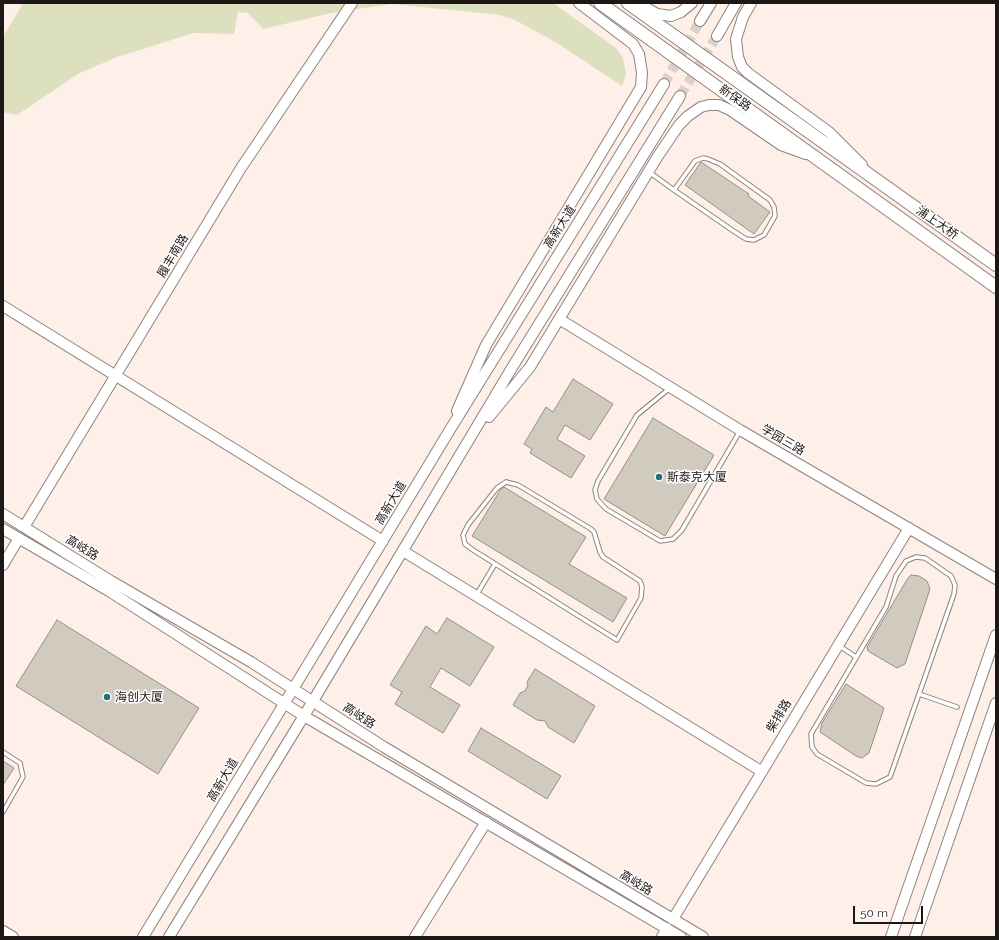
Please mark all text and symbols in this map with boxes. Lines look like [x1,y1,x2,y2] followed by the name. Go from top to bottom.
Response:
[716,82,754,114] street label: 新保路
[541,203,579,251] street label: 高新大道
[913,203,961,243] street label: 浦上大桥
[154,232,192,280] street label: 履丰南路
[759,422,807,458] street label: 学园三路
[667,470,727,484] place label: 斯泰克大厦
[654,472,664,482] marker: 斯泰克大厦
[372,479,410,527] street label: 高新大道
[63,533,101,563] street label: 高岐路
[115,690,163,704] place label: 海创大厦
[102,692,112,702] marker: 海创大厦
[764,697,794,735] street label: 柴排路
[340,700,378,732] street label: 高岐路
[204,756,242,804] street label: 高新大道
[617,868,655,898] street label: 高岐路
[855,898,925,924] scale bar
[860,906,888,920] text: 50 m

